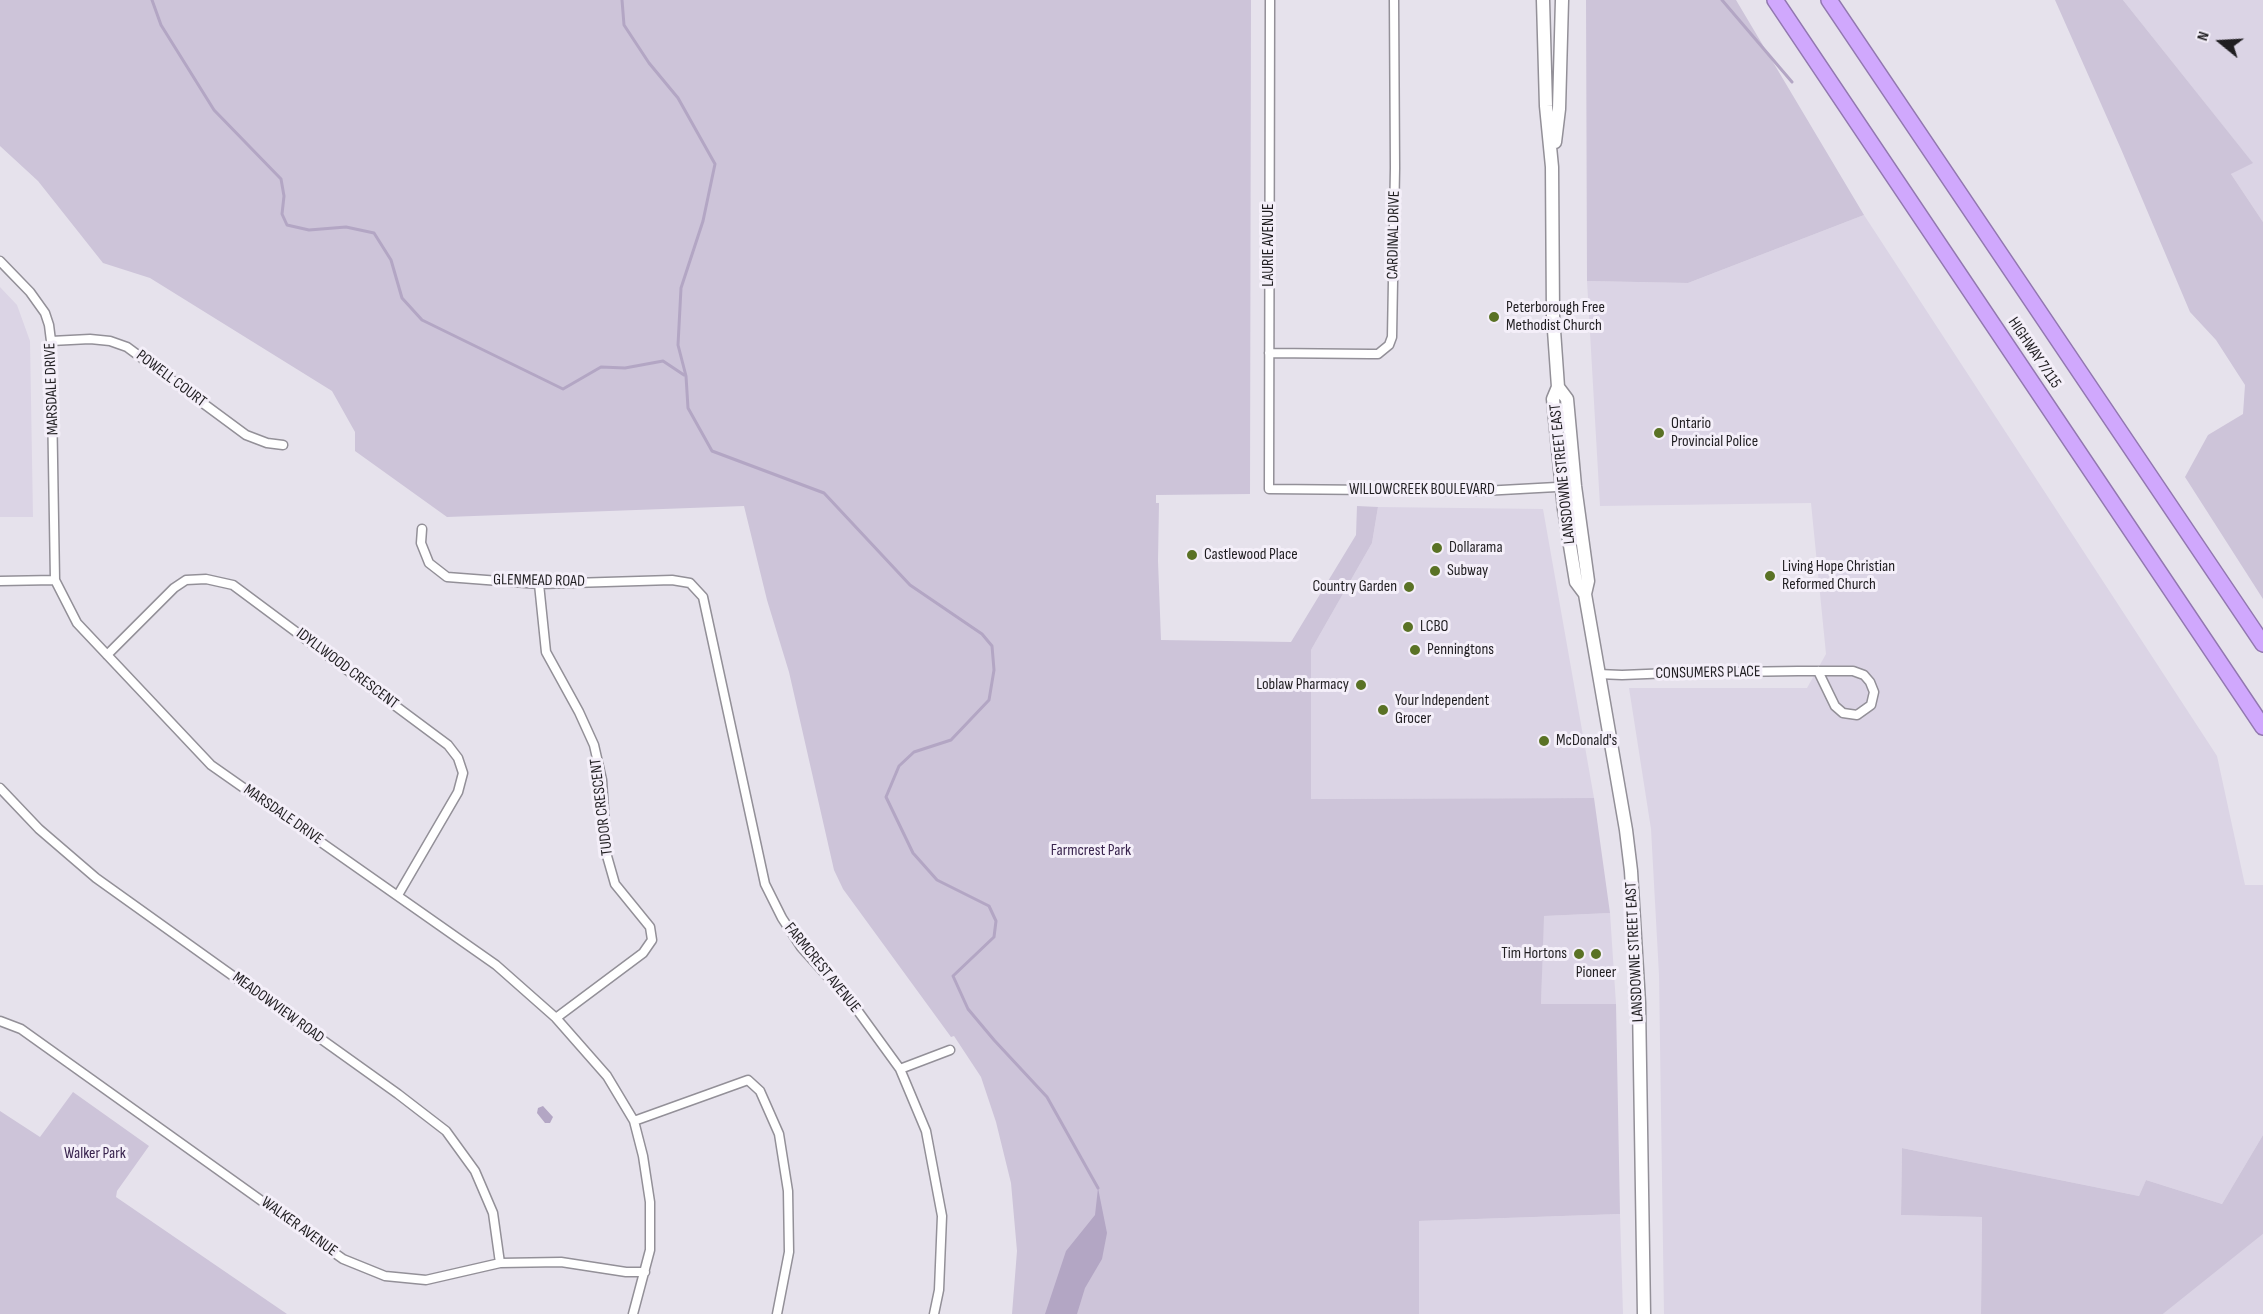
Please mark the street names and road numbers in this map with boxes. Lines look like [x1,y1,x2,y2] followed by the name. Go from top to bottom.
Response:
[1384,190,1404,280] street label: CARDINAL DRIVE
[1259,203,1279,287] street label: LAURIE AVENUE
[2003,314,2065,392] street label: HIGHWAY 7/115
[41,342,63,436] street label: MARSDALE DRIVE
[132,346,210,412] street label: POWELL COURT
[1546,403,1580,545] street label: LANSDOWNE STREET EAST
[1349,480,1495,500] street label: WILLOWCREEK BOULEVARD
[493,571,585,591] street label: GLENMEAD ROAD
[292,624,402,714] street label: IDYLLWOOD CRESCENT
[1655,662,1761,684] street label: CONSUMERS PLACE
[587,757,617,857] street label: TUDOR CRESCENT
[240,781,326,849] street label: MARSDALE DRIVE
[1622,881,1648,1023] street label: LANSDOWNE STREET EAST
[780,919,864,1017] street label: FARMCREST AVENUE
[228,968,328,1048] street label: MEADOWVIEW ROAD
[257,1193,341,1261] street label: WALKER AVENUE

